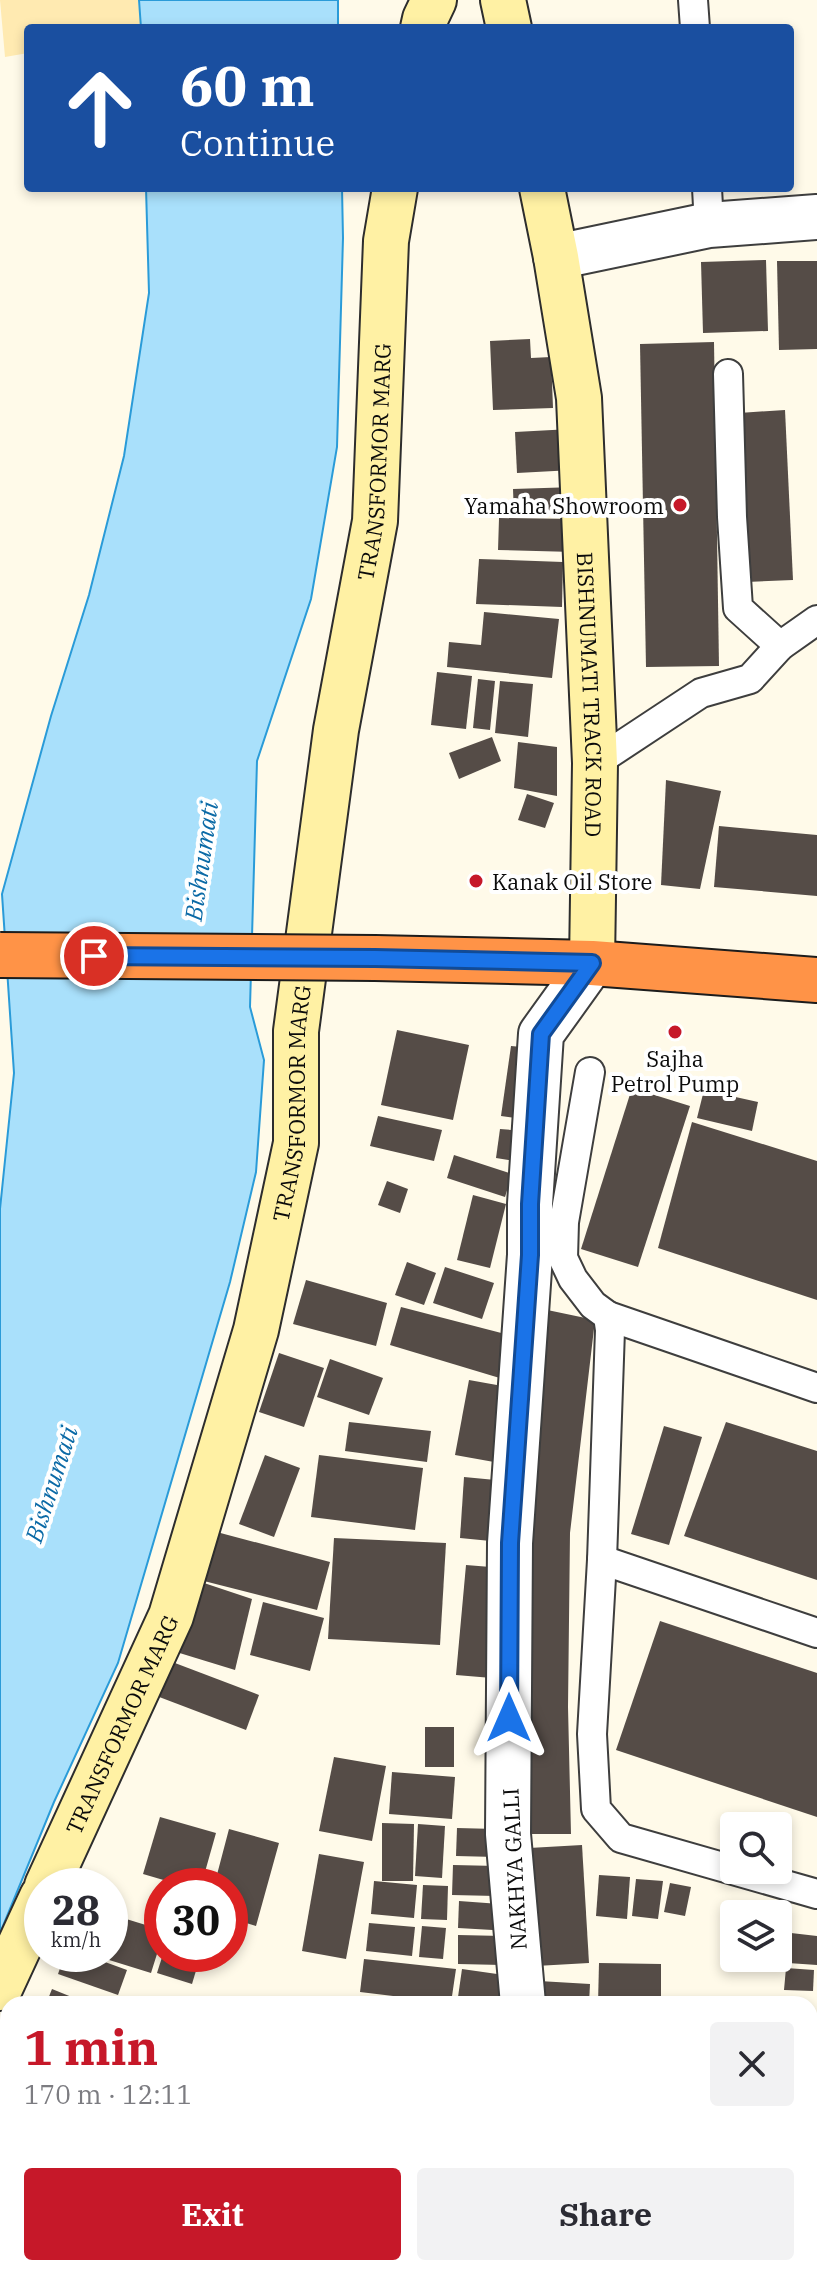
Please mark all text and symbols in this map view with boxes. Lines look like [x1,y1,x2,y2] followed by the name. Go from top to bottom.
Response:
[180,49,315,121] text: 60 m
[48,56,152,160] icon: ahead
[180,119,335,166] text: Continue
[350,342,396,583] street label: TRANSFORMOR MARG
[464,491,664,520] place label: Yamaha Showroom
[671,496,689,514] marker: Yamaha Showroom
[571,551,610,837] street label: BISHNUMATI TRACK ROAD
[177,799,225,924] water label: Bishnumati
[492,867,652,896] place label: Kanak Oil Store
[467,872,485,890] marker: Kanak Oil Store
[60,922,128,990] pin
[72,934,116,978] icon: arrive
[265,983,316,1224] street label: TRANSFORMOR MARG
[666,1023,684,1041] marker: Sajha Petrol Pump
[611,1044,739,1098] place label: Sajha Petrol Pump
[17,1421,85,1547] water label: Bishnumati
[58,1610,184,1838] street label: TRANSFORMOR MARG
[467,1676,551,1760] position arrow
[495,1787,533,1951] street label: NAKHYA GALLI
[720,1812,792,1972] map controls
[720,1812,792,1884] button: search
[144,1868,248,1972] speed limit sign: 30
[52,1884,100,1936] text: 28
[720,1900,792,1972] button: layers
[51,1926,101,1953] text: km/h
[24,2016,158,2078] text: 1 min
[710,2022,794,2106] button: close
[24,2077,192,2111] text: 170 m · 12:11
[24,2168,401,2260] button: Exit
[417,2168,794,2260] button: Share

